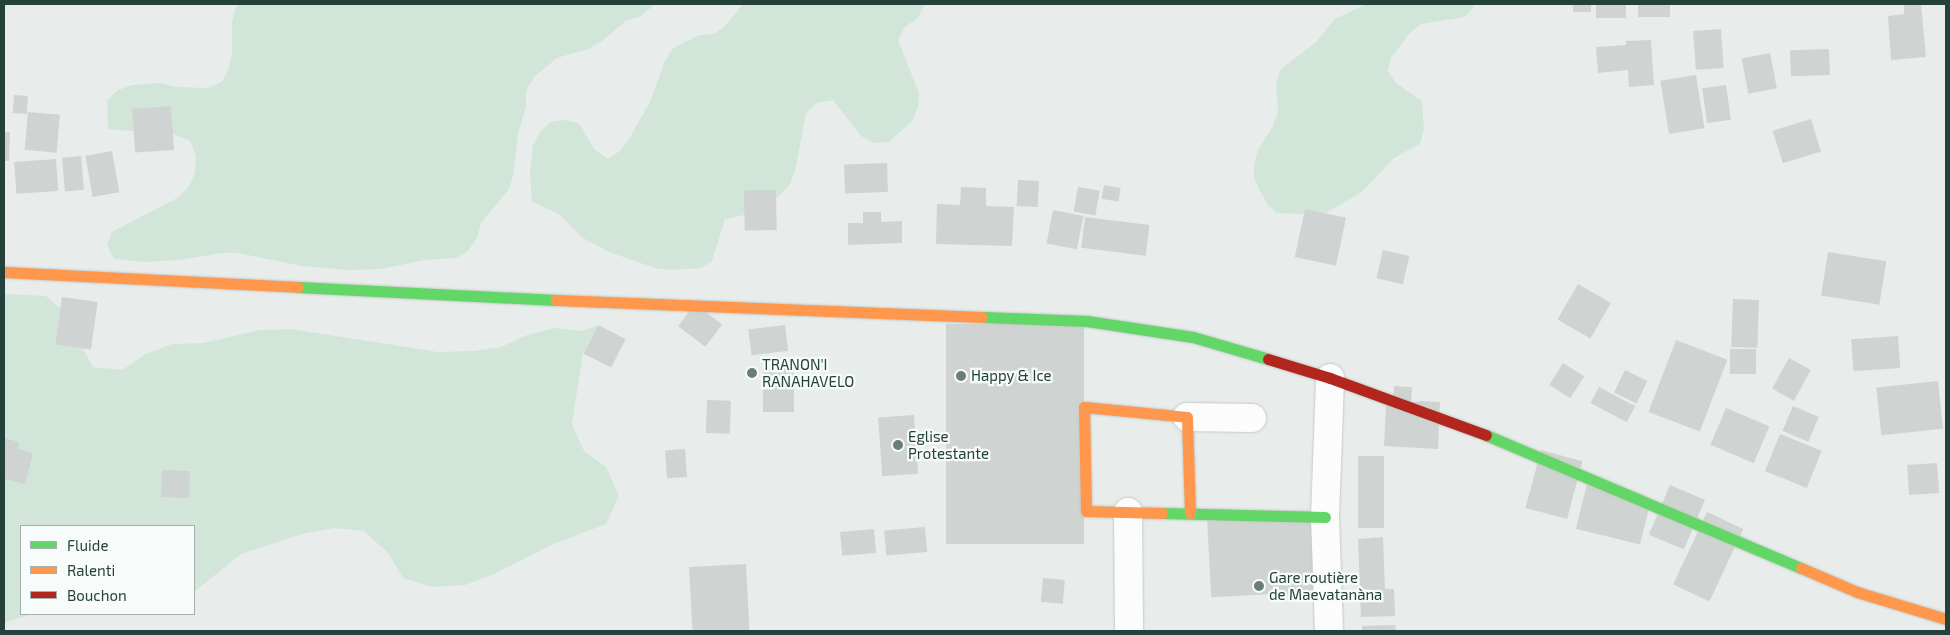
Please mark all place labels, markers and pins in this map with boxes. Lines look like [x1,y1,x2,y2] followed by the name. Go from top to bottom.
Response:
[762,355,854,390] place label: TRANON'I RANAHAVELO
[746,367,758,379] marker: TRANON'I RANAHAVELO
[971,367,1052,385] place label: Happy & Ice
[955,370,967,382] marker: Happy & Ice
[908,427,989,462] place label: Eglise Protestante
[892,439,904,451] marker: Eglise Protestante
[1269,568,1382,603] place label: Gare routière de Maevatanàna
[1253,580,1265,592] marker: Gare routière de Maevatanàna

